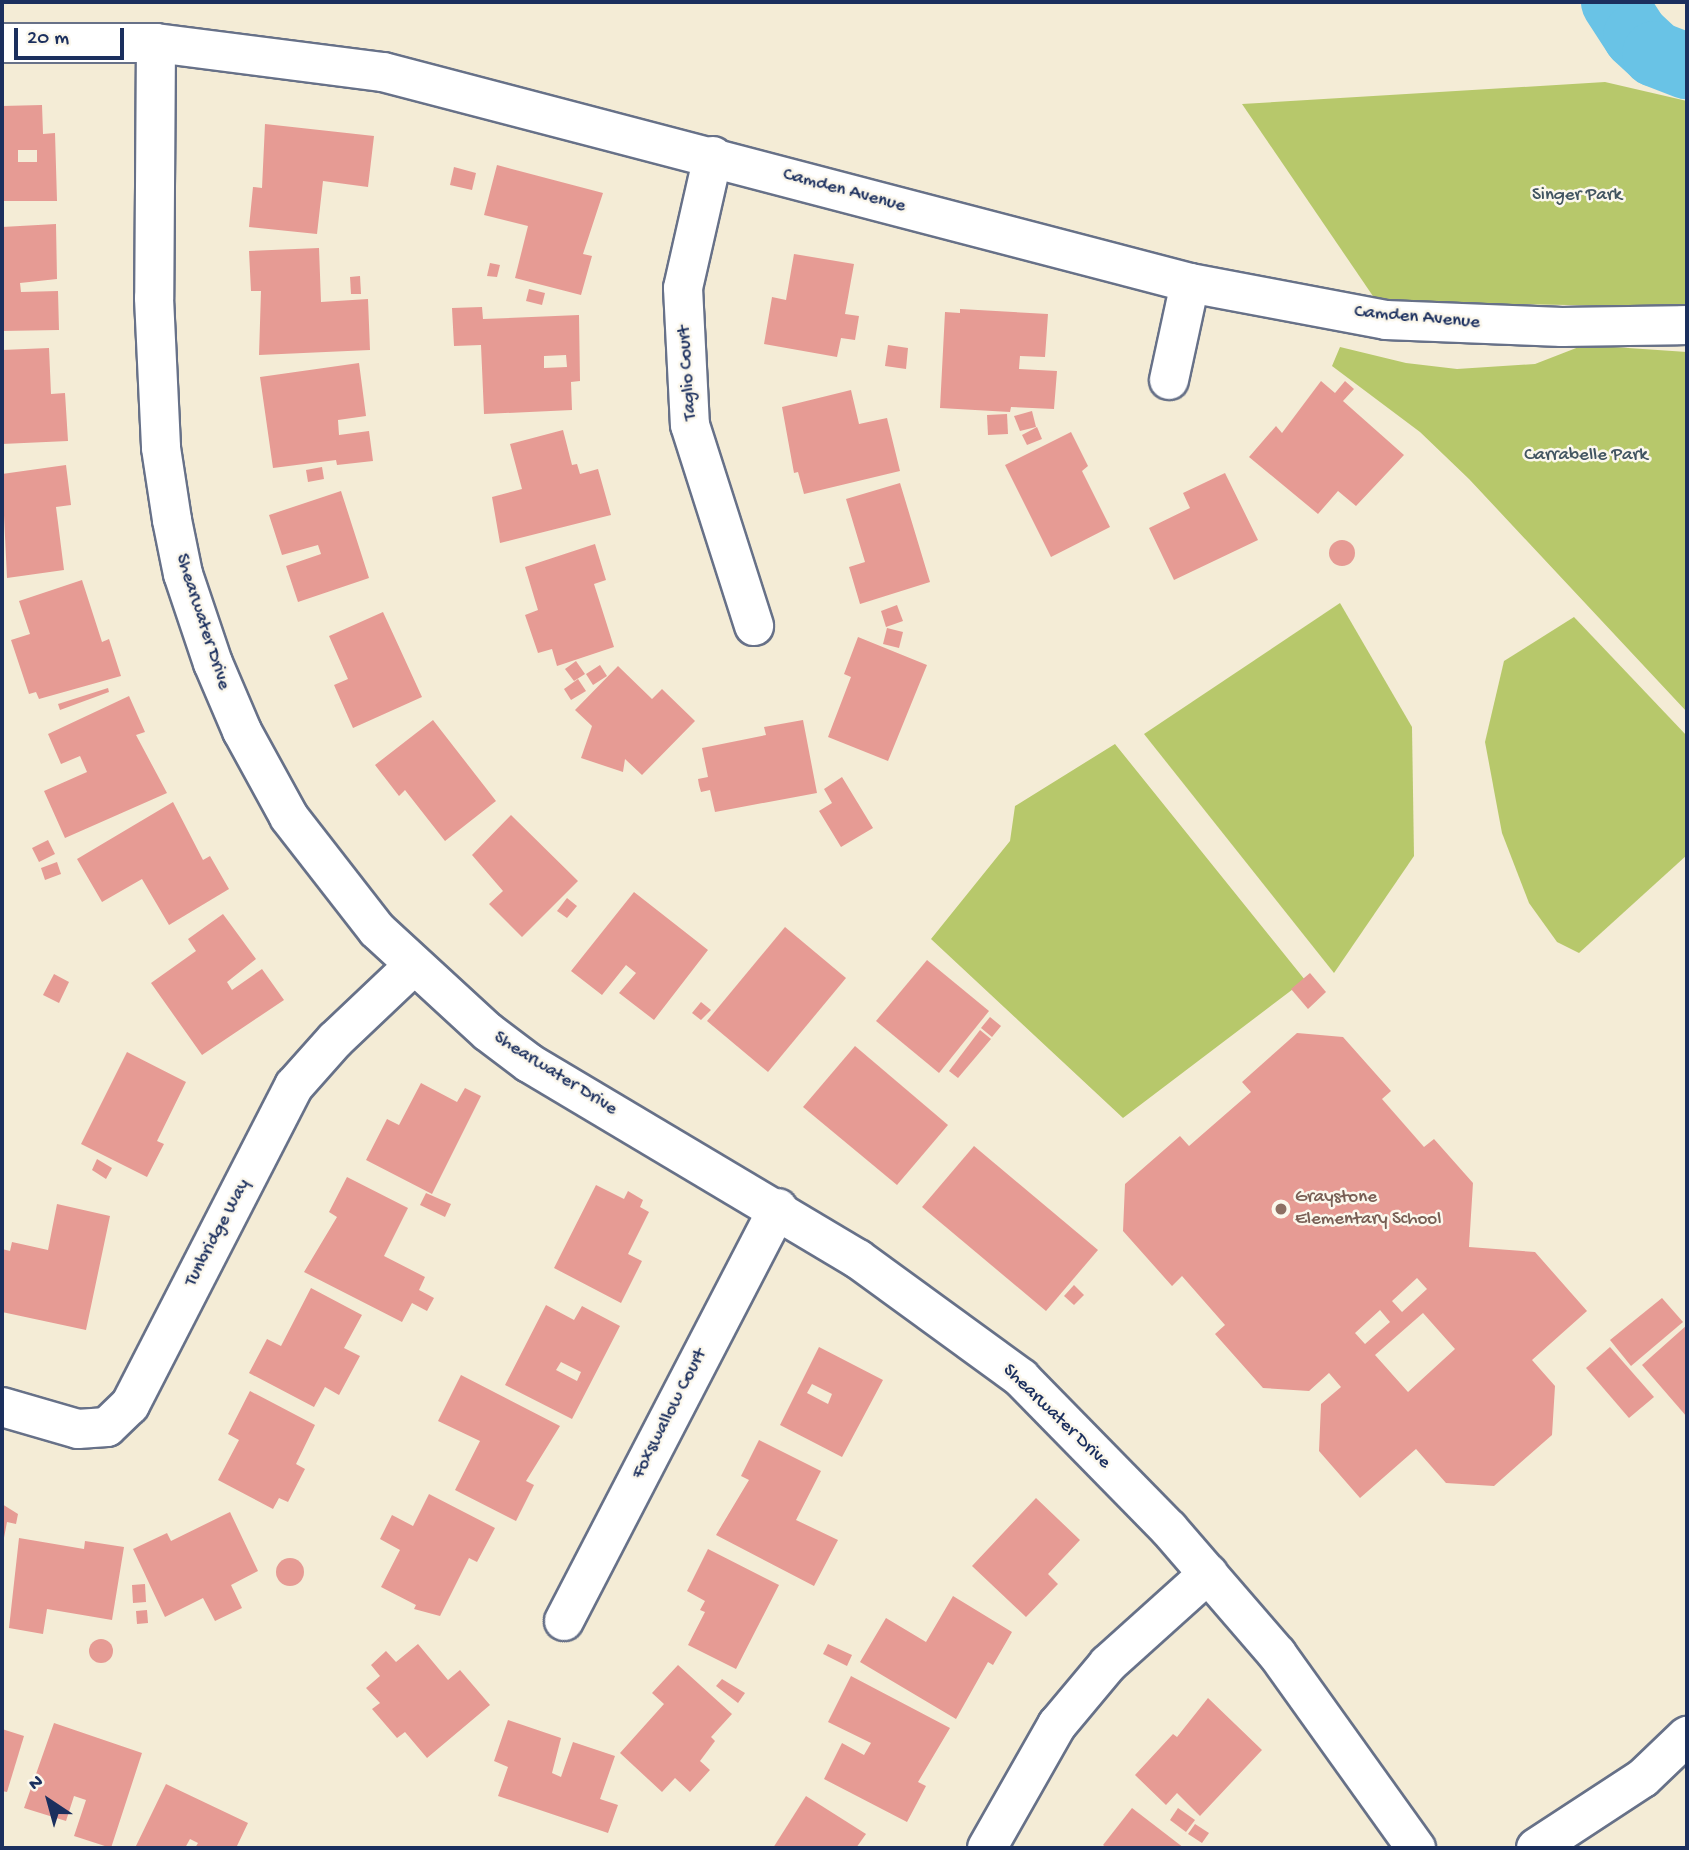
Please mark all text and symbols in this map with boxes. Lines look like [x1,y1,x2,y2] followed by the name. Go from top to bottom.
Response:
[18,14,128,58] scale bar
[27,27,69,52] text: 20 m
[780,164,908,218] street label: Camden Avenue
[1532,185,1622,207] park label: Singer Park
[1353,301,1481,335] street label: Camden Avenue
[673,325,703,421] street label: Taglio Court
[1524,445,1648,467] park label: Carrabelle Park
[169,551,235,693] street label: Shearwater Drive
[489,1027,621,1121] street label: Shearwater Drive
[180,1175,256,1291] street label: Tunbridge Way
[1295,1187,1441,1231] place label: Graystone Elementary School
[1273,1201,1289,1217] marker: Graystone Elementary School
[627,1345,713,1483] street label: Foxswallow Court
[997,1360,1115,1474] street label: Shearwater Drive
[14,1766,84,1836] north arrow
[25,1771,48,1797] text: N

